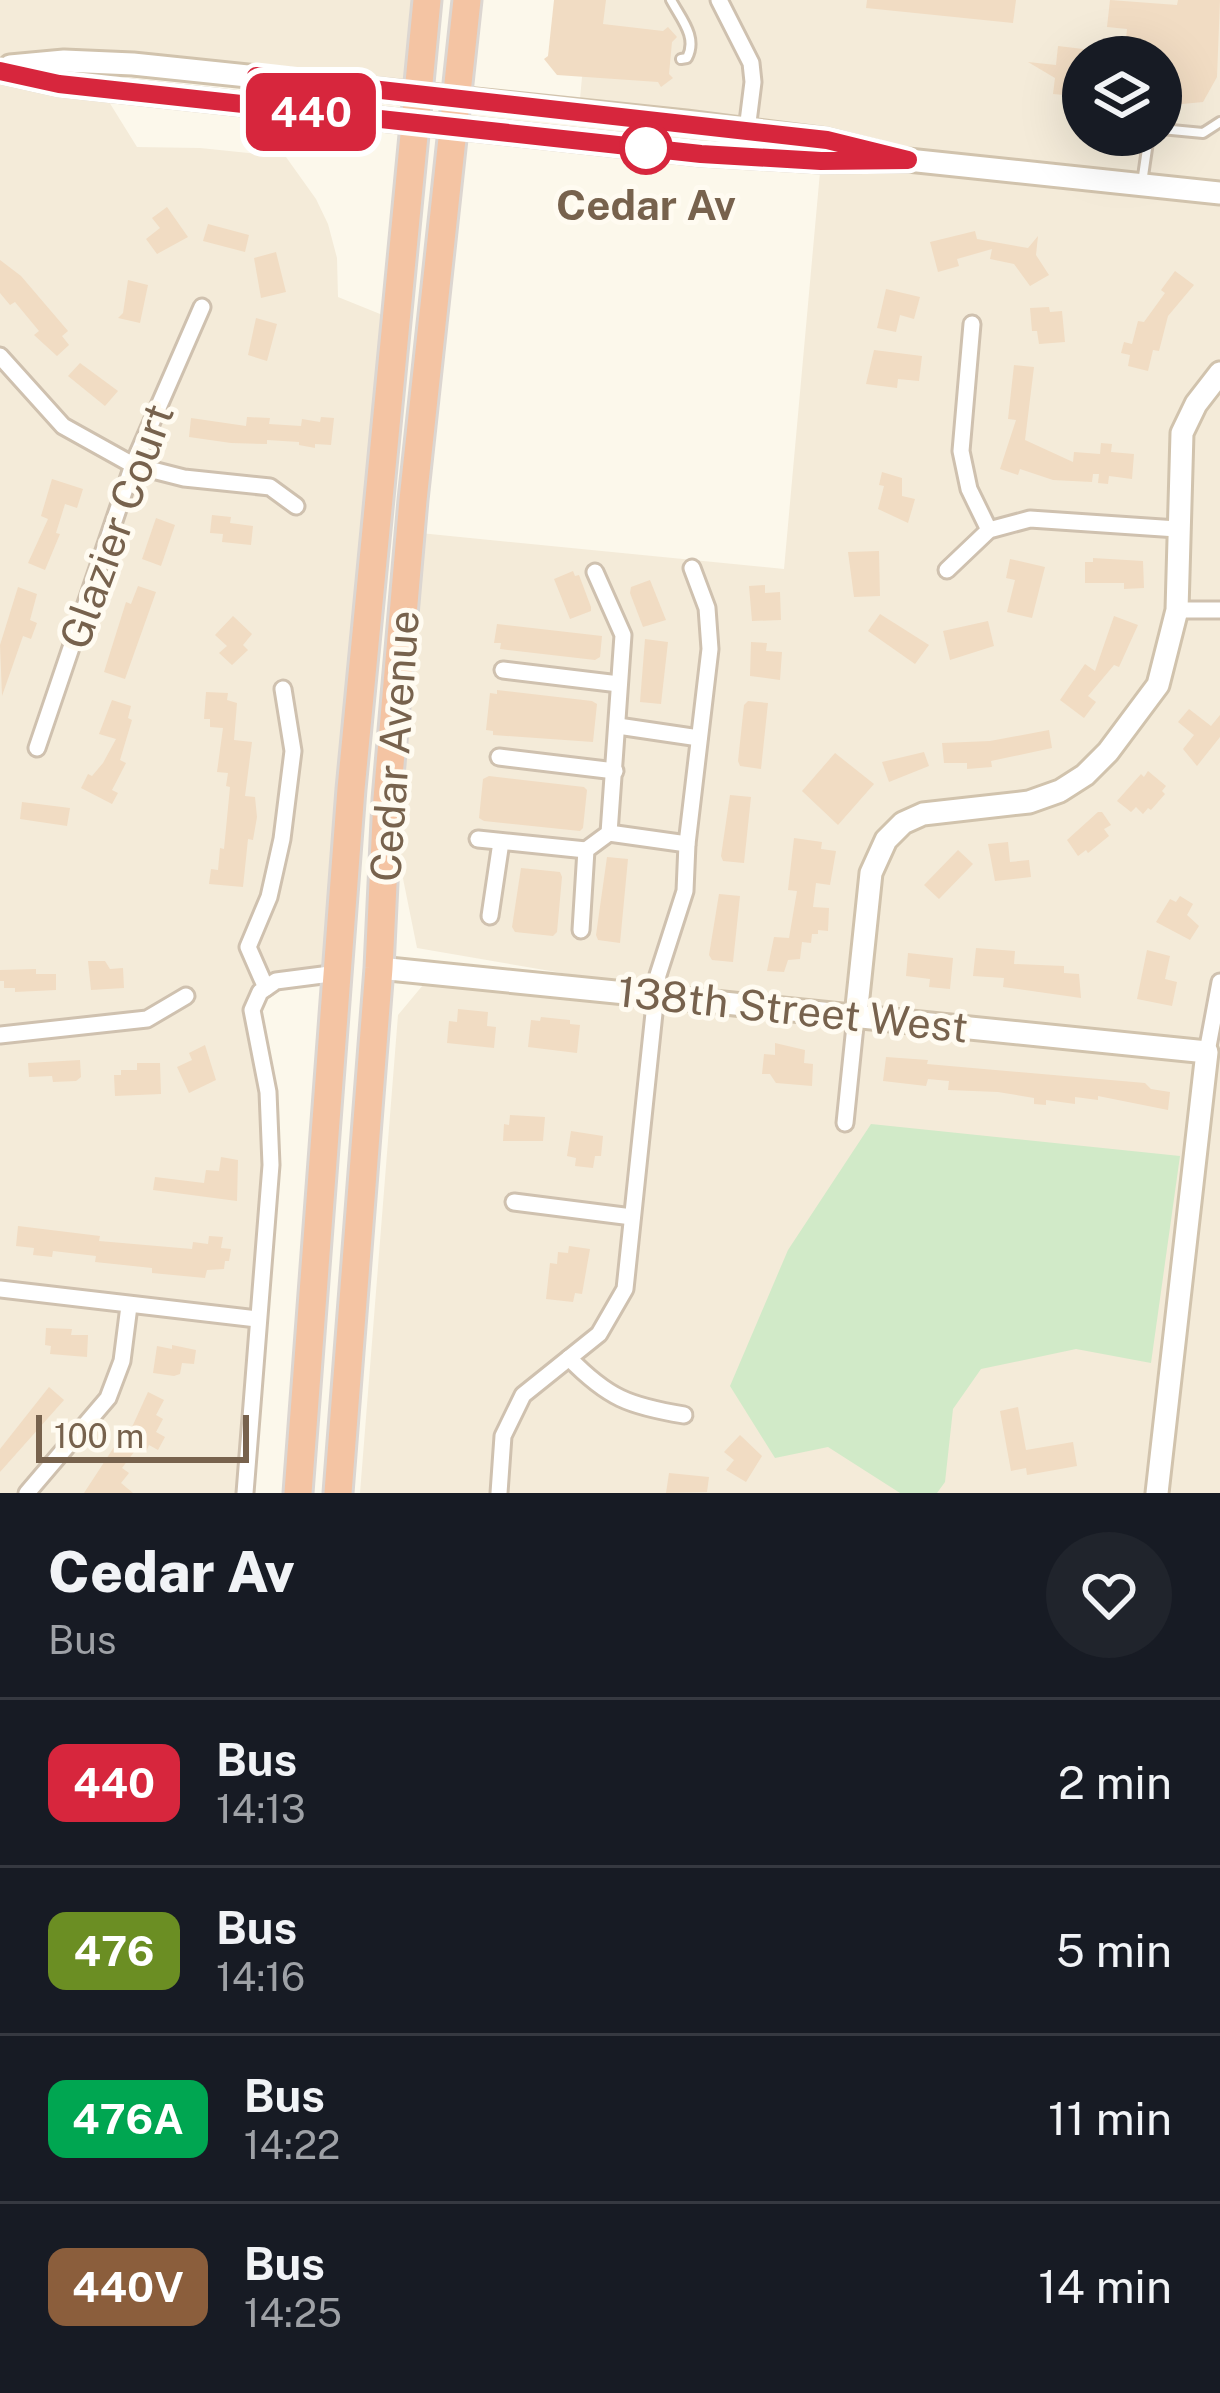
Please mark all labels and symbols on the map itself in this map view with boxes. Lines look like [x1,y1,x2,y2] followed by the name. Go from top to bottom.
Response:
[242,73,380,151] line badge: 440
[621,123,671,173] marker: Cedar Av
[556,180,736,229] place label: Cedar Av
[49,397,183,655] street label: Glazier Court
[360,609,428,883] street label: Cedar Avenue
[615,966,971,1052] street label: 138th Street West
[36,1409,249,1462] scale bar

